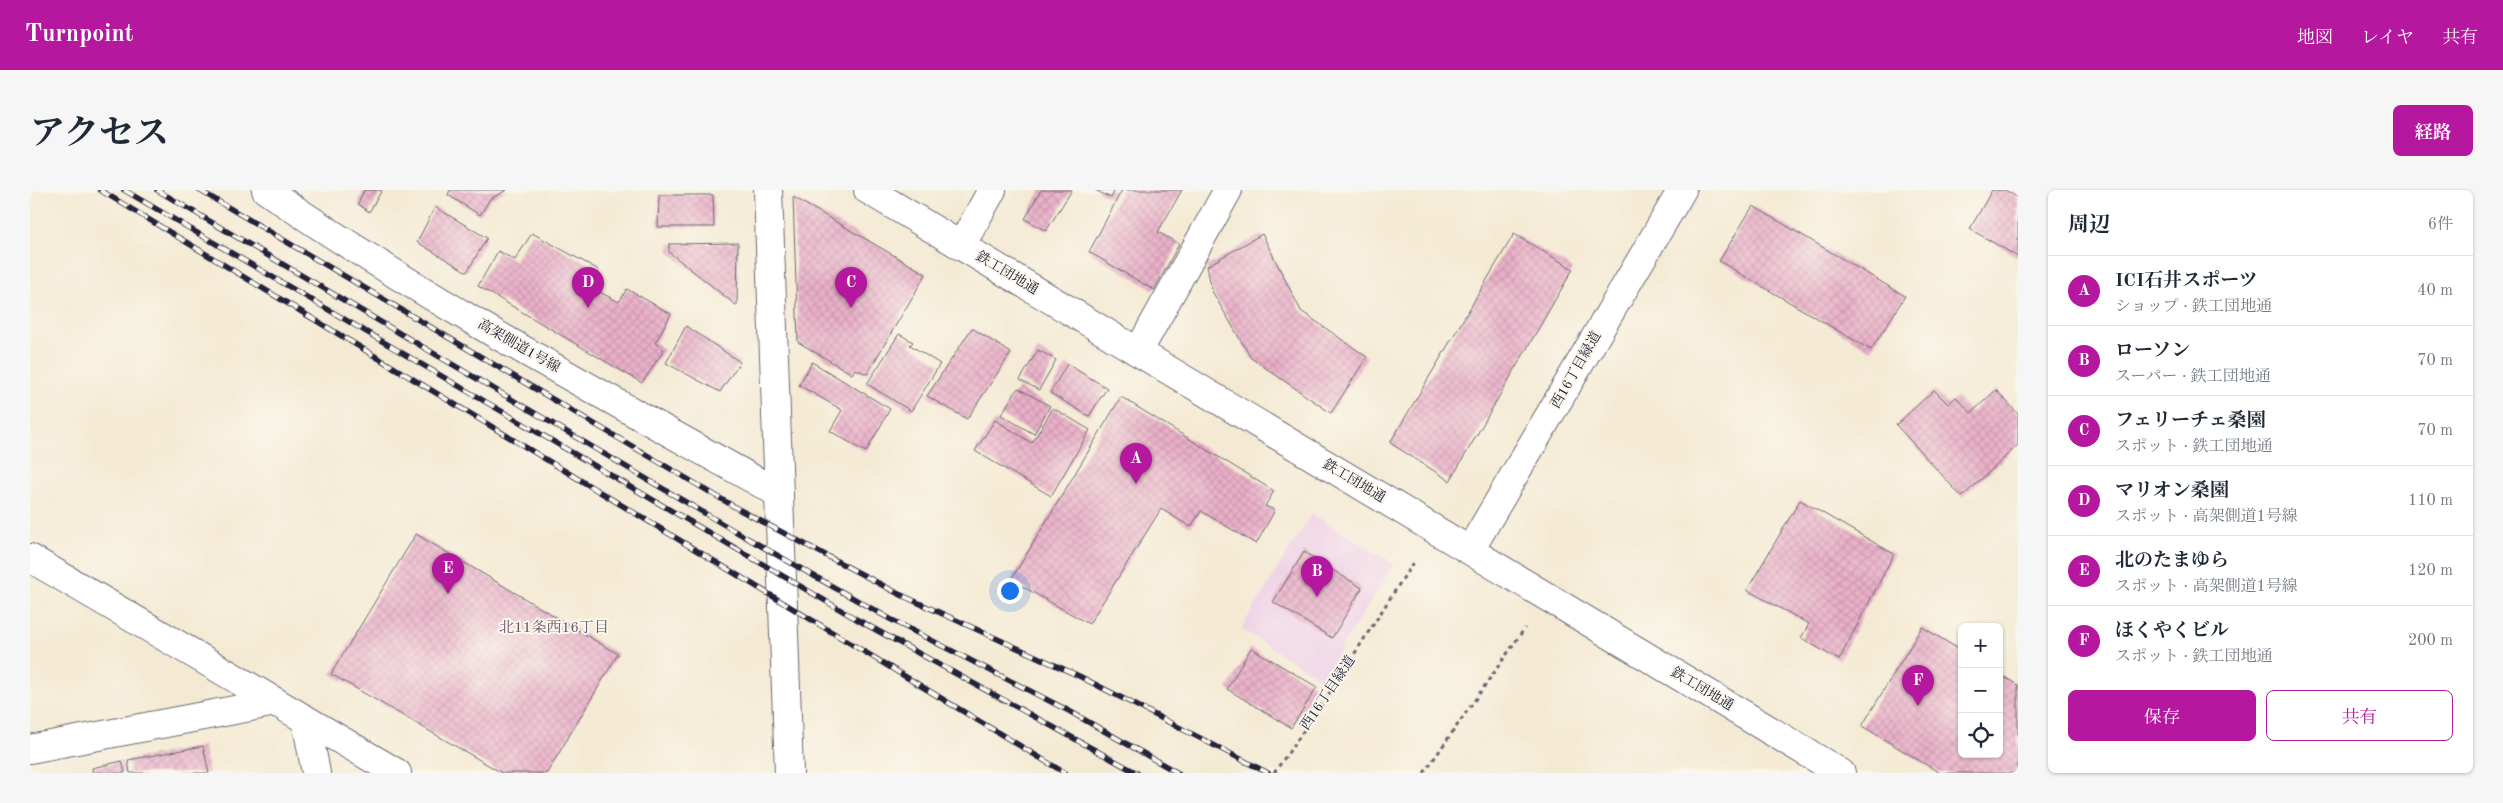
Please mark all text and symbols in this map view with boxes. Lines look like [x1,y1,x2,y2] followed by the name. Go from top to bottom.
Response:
[25,23,133,47] text: Turnpoint
[2297,29,2333,47] text: 地図
[2361,29,2414,47] text: レイヤ
[2442,29,2478,47] text: 共有
[2393,105,2473,156] button: 経路
[30,117,169,152] text: アクセス
[2068,215,2110,236] text: 周辺
[2428,217,2453,233] text: 6件
[973,248,1041,297] street label: 鉄工団地通
[572,267,604,308] pin: D
[835,267,867,308] pin: C
[2115,272,2258,291] text: ICI石井スポーツ
[2078,283,2090,299] text: A
[2417,283,2453,299] text: 40 m
[2115,299,2272,315] text: ショップ · 鉄工団地通
[476,316,563,375] street label: 高架側道1号線
[1548,329,1604,411] street label: 西16丁目緑道
[2115,342,2190,361] text: ローソン
[2078,353,2090,369] text: B
[2417,353,2453,369] text: 70 m
[2115,369,2271,385] text: スーパー · 鉄工団地通
[2115,412,2265,431] text: フェリーチェ桑園
[2079,423,2089,439] text: C
[2417,423,2453,439] text: 70 m
[2115,439,2272,455] text: スポット · 鉄工団地通
[1120,443,1152,484] pin: A
[1320,456,1388,505] street label: 鉄工団地通
[2115,482,2229,501] text: マリオン桑園
[2078,493,2090,509] text: D
[2408,493,2453,509] text: 110 m
[2115,509,2298,525] text: スポット · 高架側道1号線
[2115,552,2229,571] text: 北のたまゆら
[432,553,464,594] pin: E
[1301,556,1333,597] pin: B
[2078,563,2090,579] text: E
[2408,563,2453,579] text: 120 m
[997,578,1023,604] your location
[2115,579,2298,595] text: スポット · 高架側道1号線
[499,619,609,636] district label: 北11条西16丁目
[2115,622,2229,641] text: ほくやくビル
[1958,623,2003,758] map controls
[1958,623,2003,668] button: +
[2079,633,2089,649] text: F
[2408,633,2453,649] text: 200 m
[2115,649,2272,665] text: スポット · 鉄工団地通
[1297,653,1358,733] street label: 西16丁目緑道
[1668,664,1736,713] street label: 鉄工団地通
[1902,665,1934,706] pin: F
[1958,668,2003,713] button: −
[2068,690,2256,741] button: 保存
[2266,690,2453,741] button: 共有
[1958,713,2003,758] button: locate

